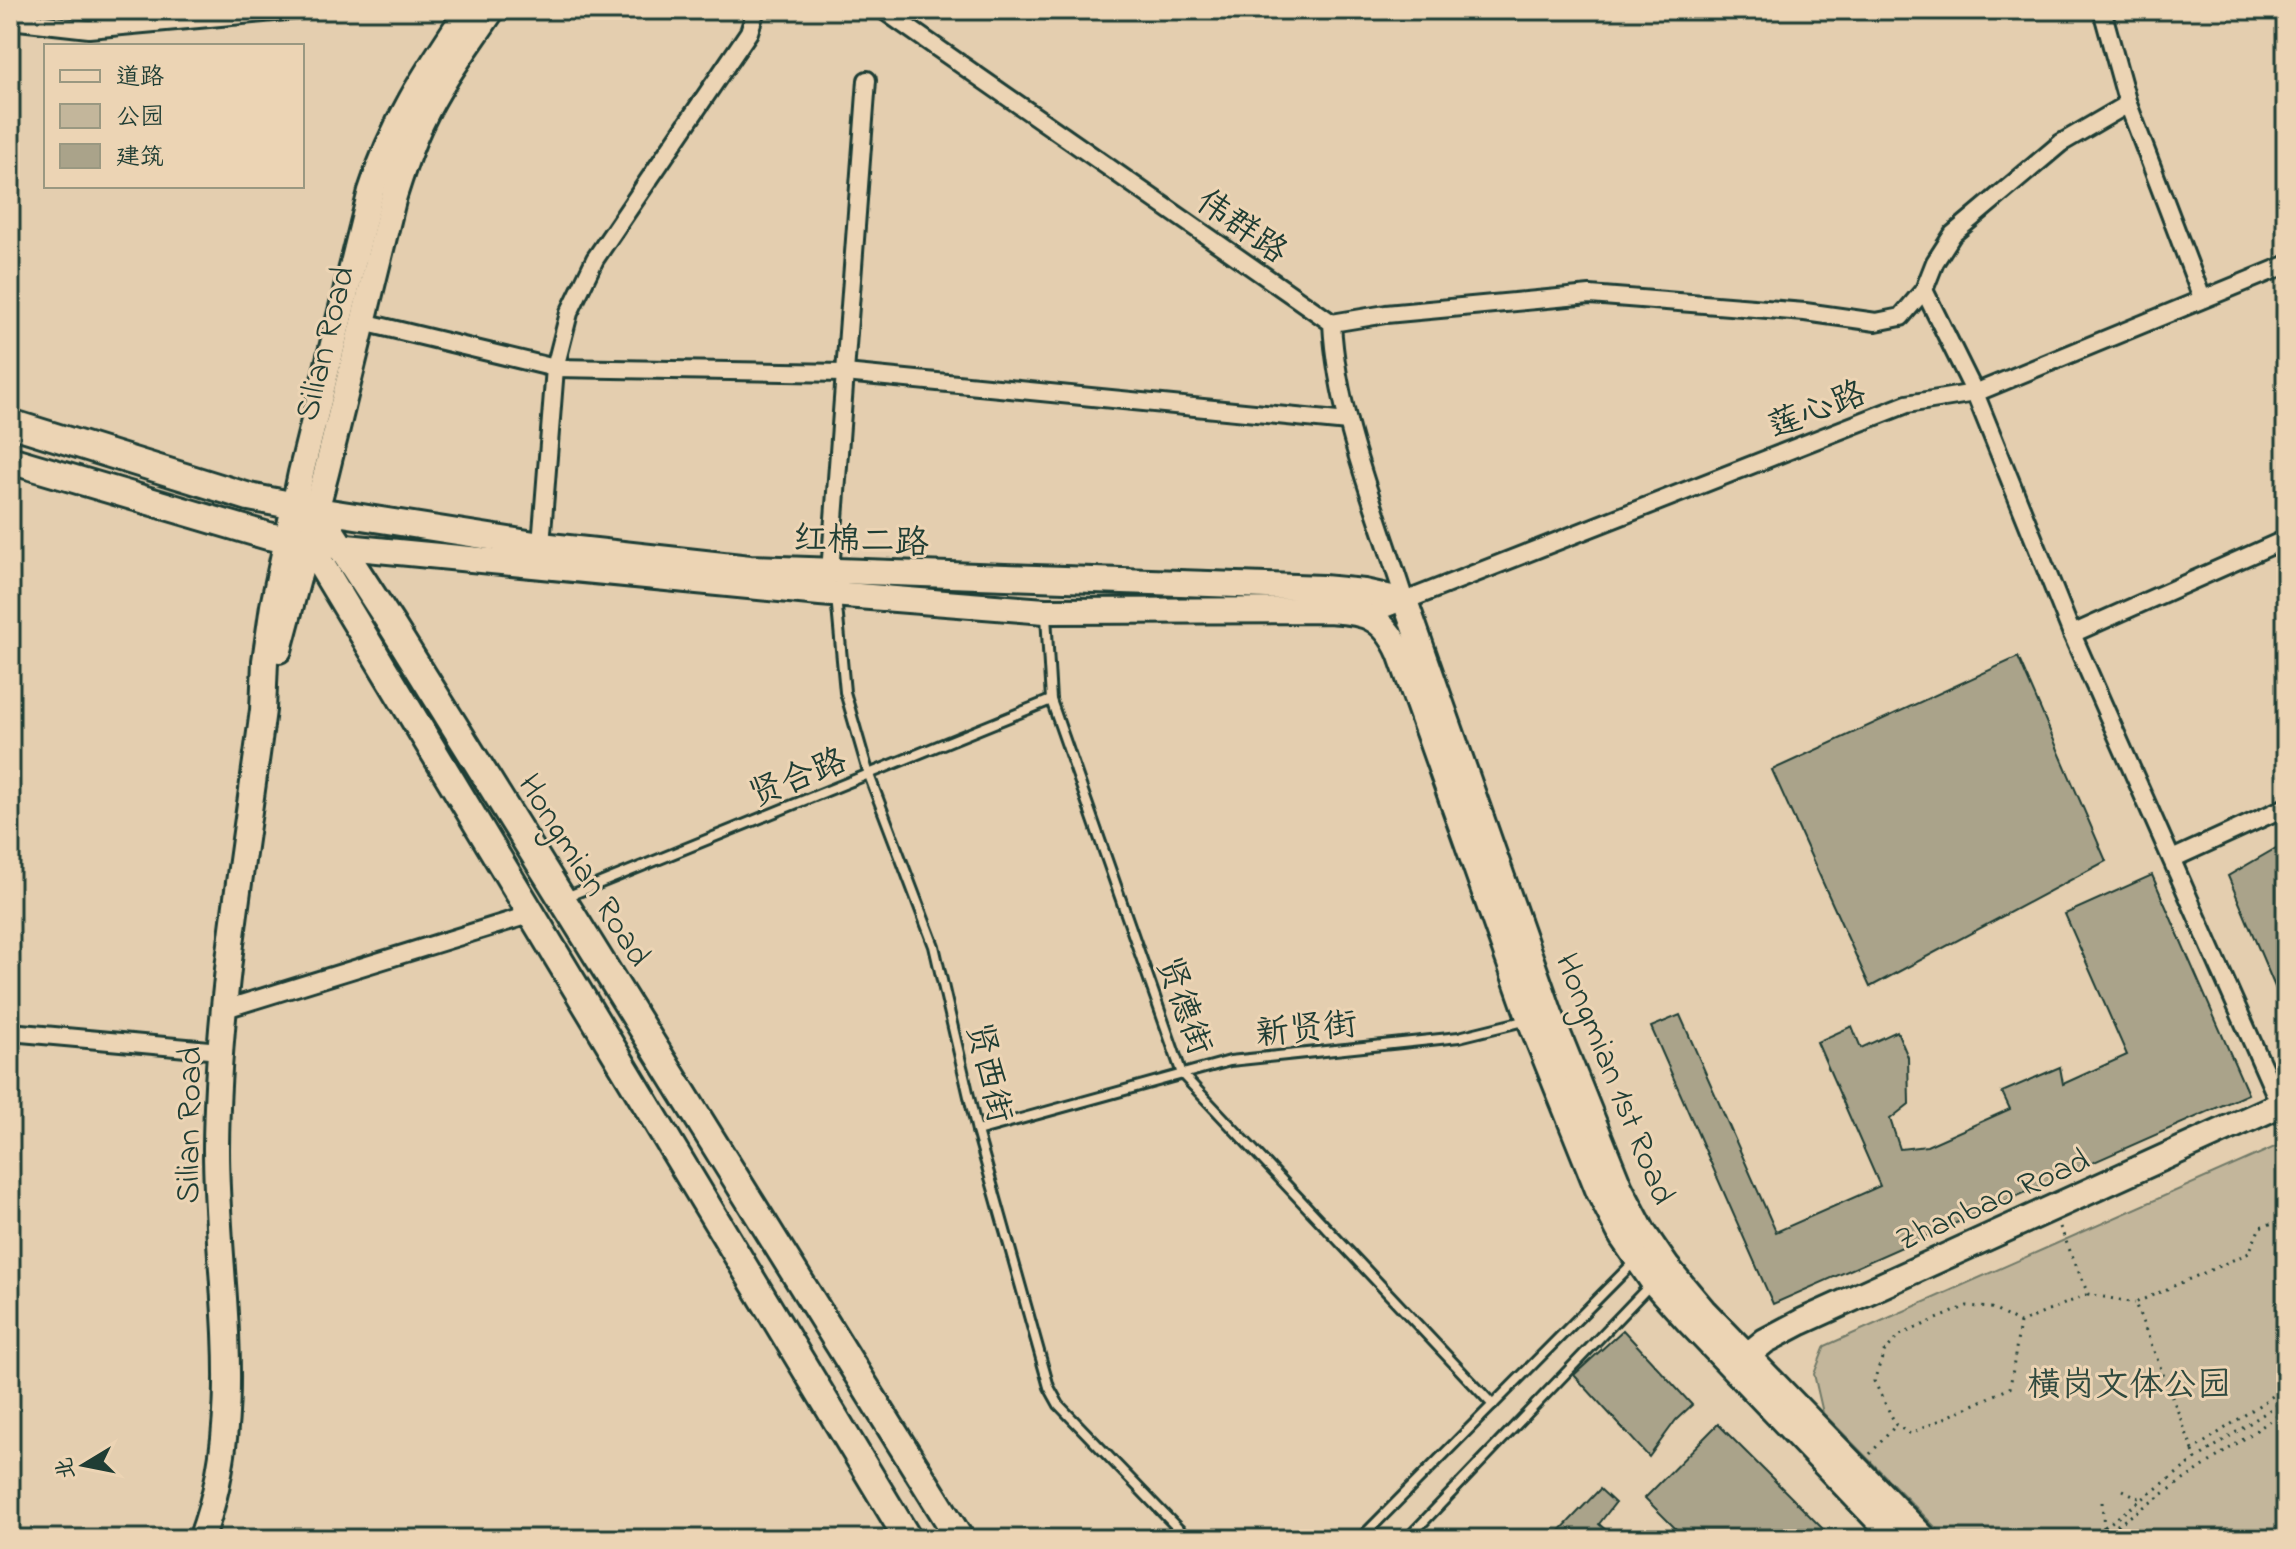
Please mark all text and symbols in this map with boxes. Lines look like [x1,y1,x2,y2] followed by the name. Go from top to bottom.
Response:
[44,44,304,188] legend
[116,61,164,96] text: 道路
[116,101,164,136] text: 公园
[116,141,164,176] text: 建筑
[1185,179,1297,278] street label: 伟群路
[284,262,370,426] street label: Silian Road
[1761,370,1874,453] street label: 莲心路
[792,516,930,570] street label: 红棉二路
[742,737,855,822] street label: 贤合路
[503,765,662,977] street label: Hongmian Road
[1540,946,1687,1213] street label: Hongmian 1st Road
[1141,950,1223,1063] street label: 贤德街
[1253,1001,1360,1061] street label: 新贤街
[951,1018,1023,1128] street label: 贤西街
[165,1046,217,1204] street label: Silian Road
[1889,1137,2098,1267] street label: Zhanbao Road
[2027,1362,2231,1412] park label: 横岗文体公园
[44,1425,124,1505] north arrow
[50,1454,85,1482] text: 北

